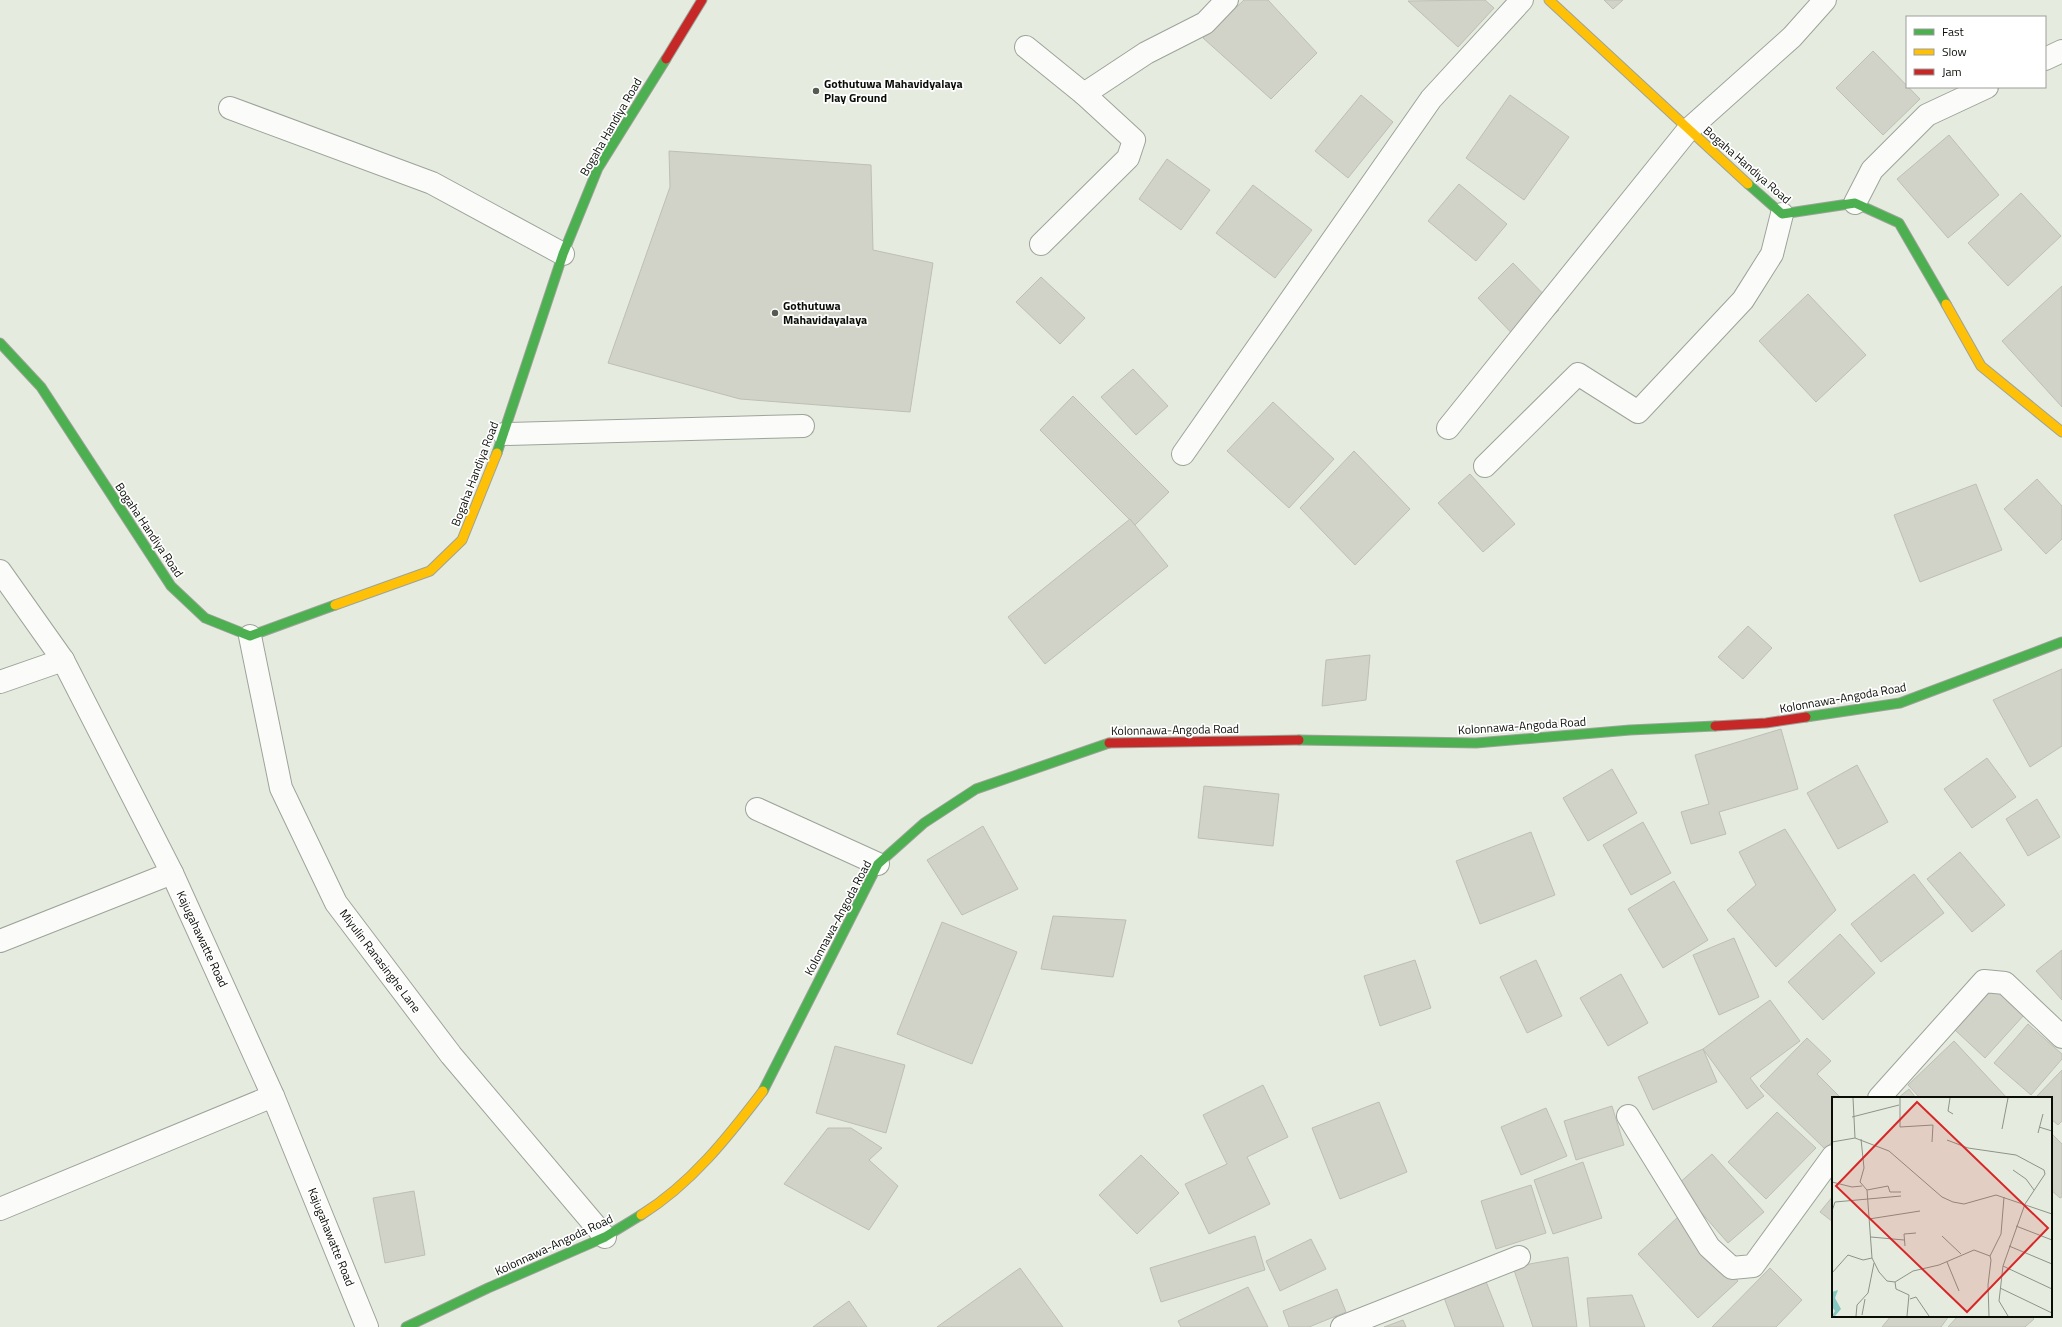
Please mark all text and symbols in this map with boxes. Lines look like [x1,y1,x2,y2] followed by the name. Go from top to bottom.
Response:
[1906,16,2046,88] legend
[1942,22,1965,41] text: Fast
[1942,42,1967,61] text: Slow
[1942,62,1962,81] text: Jam
[575,74,647,180] street label: Bogaha Handiya Road
[824,74,963,107] place label: Gothutuwa Mahavidyalaya Play Ground
[811,86,821,96] marker: Gothutuwa Mahavidyalaya Play Ground
[1699,121,1795,208] street label: Bogaha Handiya Road
[783,296,867,329] place label: Gothutuwa Mahavidayalaya
[770,308,780,318] marker: Gothutuwa Mahavidayalaya
[446,419,503,529] street label: Bogaha Handiya Road
[111,478,188,581] street label: Bogaha Handiya Road
[1778,677,1908,718] street label: Kolonnawa-Angoda Road
[1457,712,1587,739] street label: Kolonnawa-Angoda Road
[1111,719,1239,740] street label: Kolonnawa-Angoda Road
[799,857,876,979] street label: Kolonnawa-Angoda Road
[172,887,233,990] street label: Kajugahawatte Road
[335,905,426,1017] street label: Miyulin Ranasinghe Lane
[1832,1097,2052,1317] inset map
[303,1185,360,1289] street label: Kajugahawatte Road
[492,1209,616,1280] street label: Kolonnawa-Angoda Road

